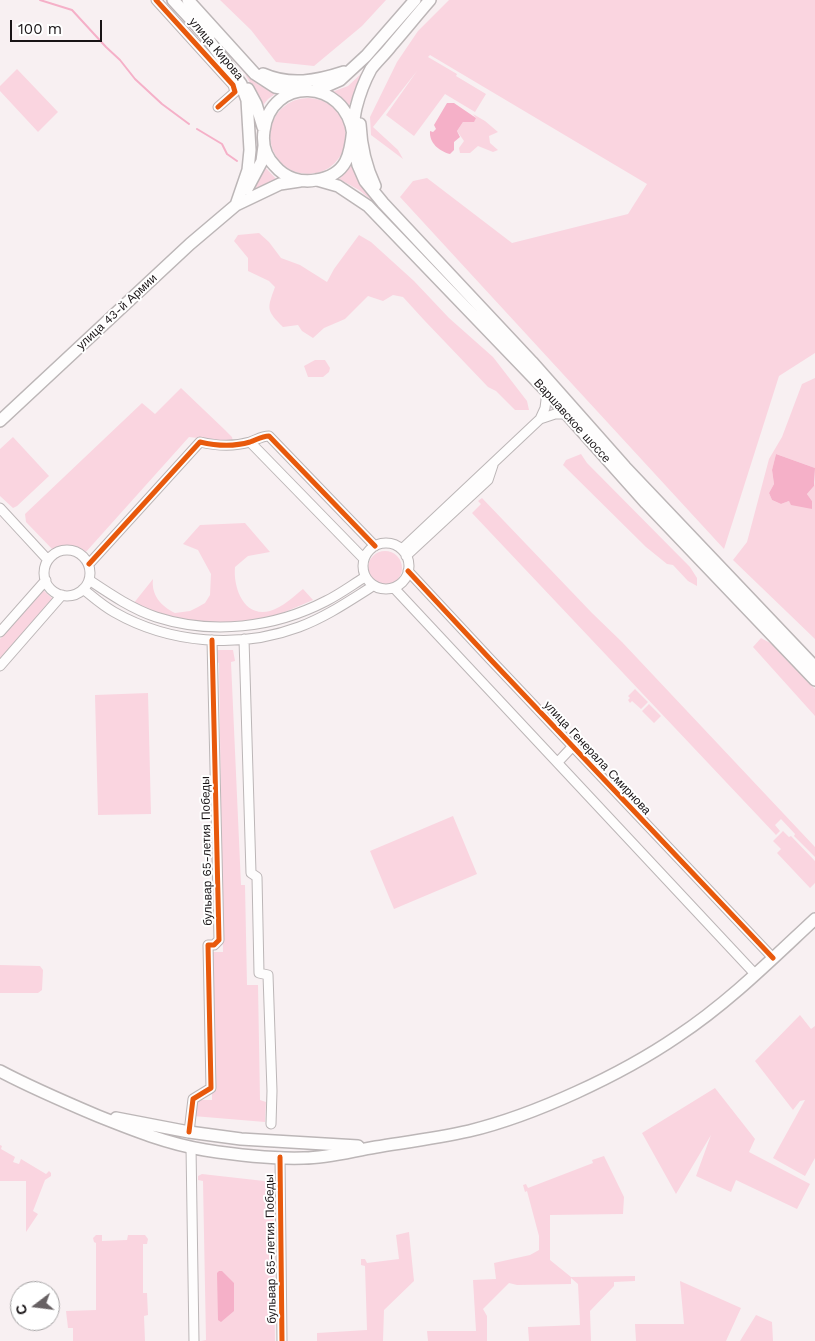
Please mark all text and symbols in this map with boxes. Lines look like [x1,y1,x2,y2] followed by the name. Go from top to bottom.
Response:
[12,10,105,42] scale bar
[186,15,246,83] street label: улица Кирова
[18,20,62,38] text: 100 m
[74,271,160,353] street label: улица 43-й Армии
[531,376,613,466] street label: Варшавское шоссе
[540,698,654,818] street label: улица Генерала Смирнова
[198,776,216,926] street label: бульвар 65-летия Победы
[262,1174,280,1324] street label: бульвар 65-летия Победы
[10,1281,60,1331] north arrow
[12,1303,31,1317] text: С

